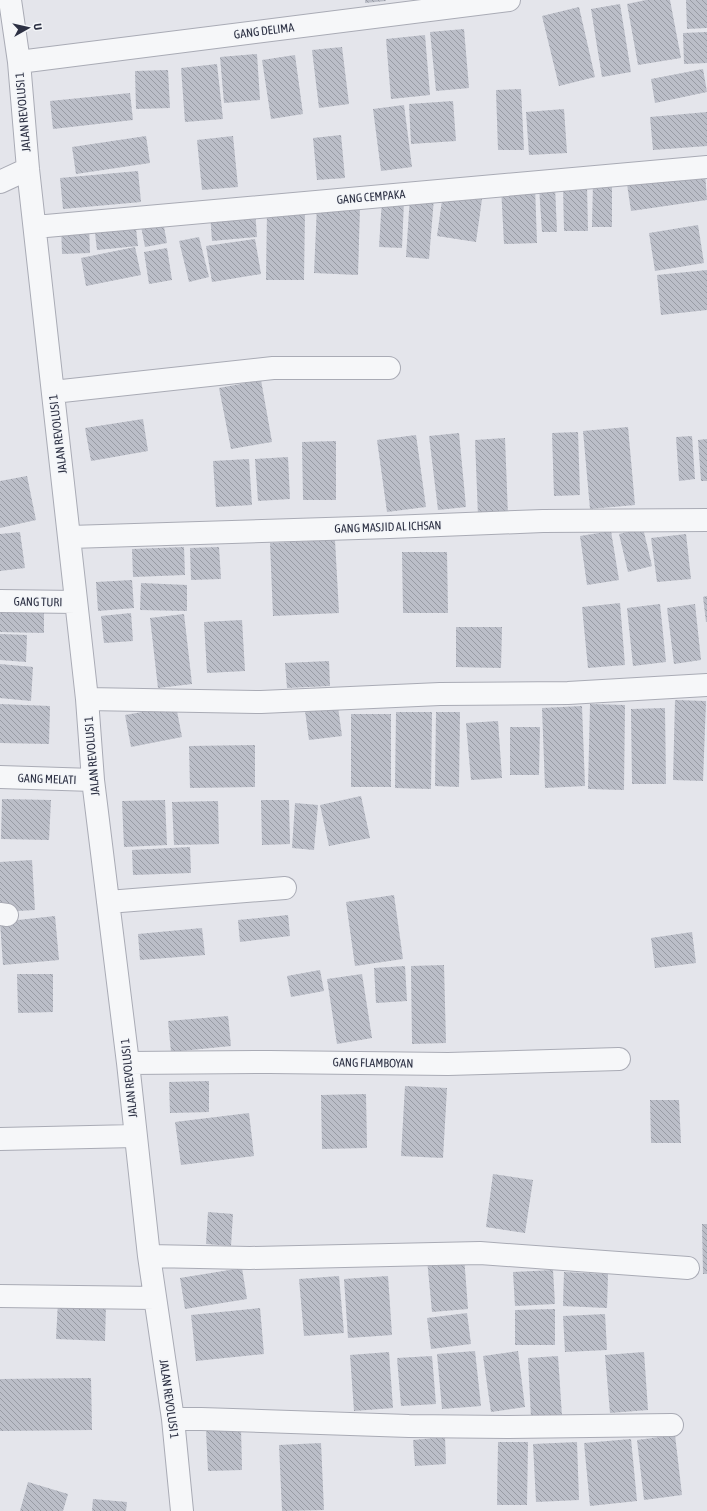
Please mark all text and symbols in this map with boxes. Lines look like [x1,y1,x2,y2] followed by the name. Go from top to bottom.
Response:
[8,8,48,48] north arrow
[233,20,295,42] street label: GANG DELIMA
[32,23,44,31] text: U
[13,71,33,152] street label: JALAN REVOLUSI 1
[336,187,406,207] street label: GANG CEMPAKA
[46,393,70,475] street label: JALAN REVOLUSI 1
[334,518,442,536] street label: GANG MASJID AL ICHSAN
[14,595,62,609] street label: GANG TURI
[82,715,102,796] street label: JALAN REVOLUSI 1
[17,771,77,787] street label: GANG MELATI
[118,1037,140,1118] street label: JALAN REVOLUSI 1
[333,1055,413,1071] street label: GANG FLAMBOYAN
[157,1358,182,1440] street label: JALAN REVOLUSI 1

